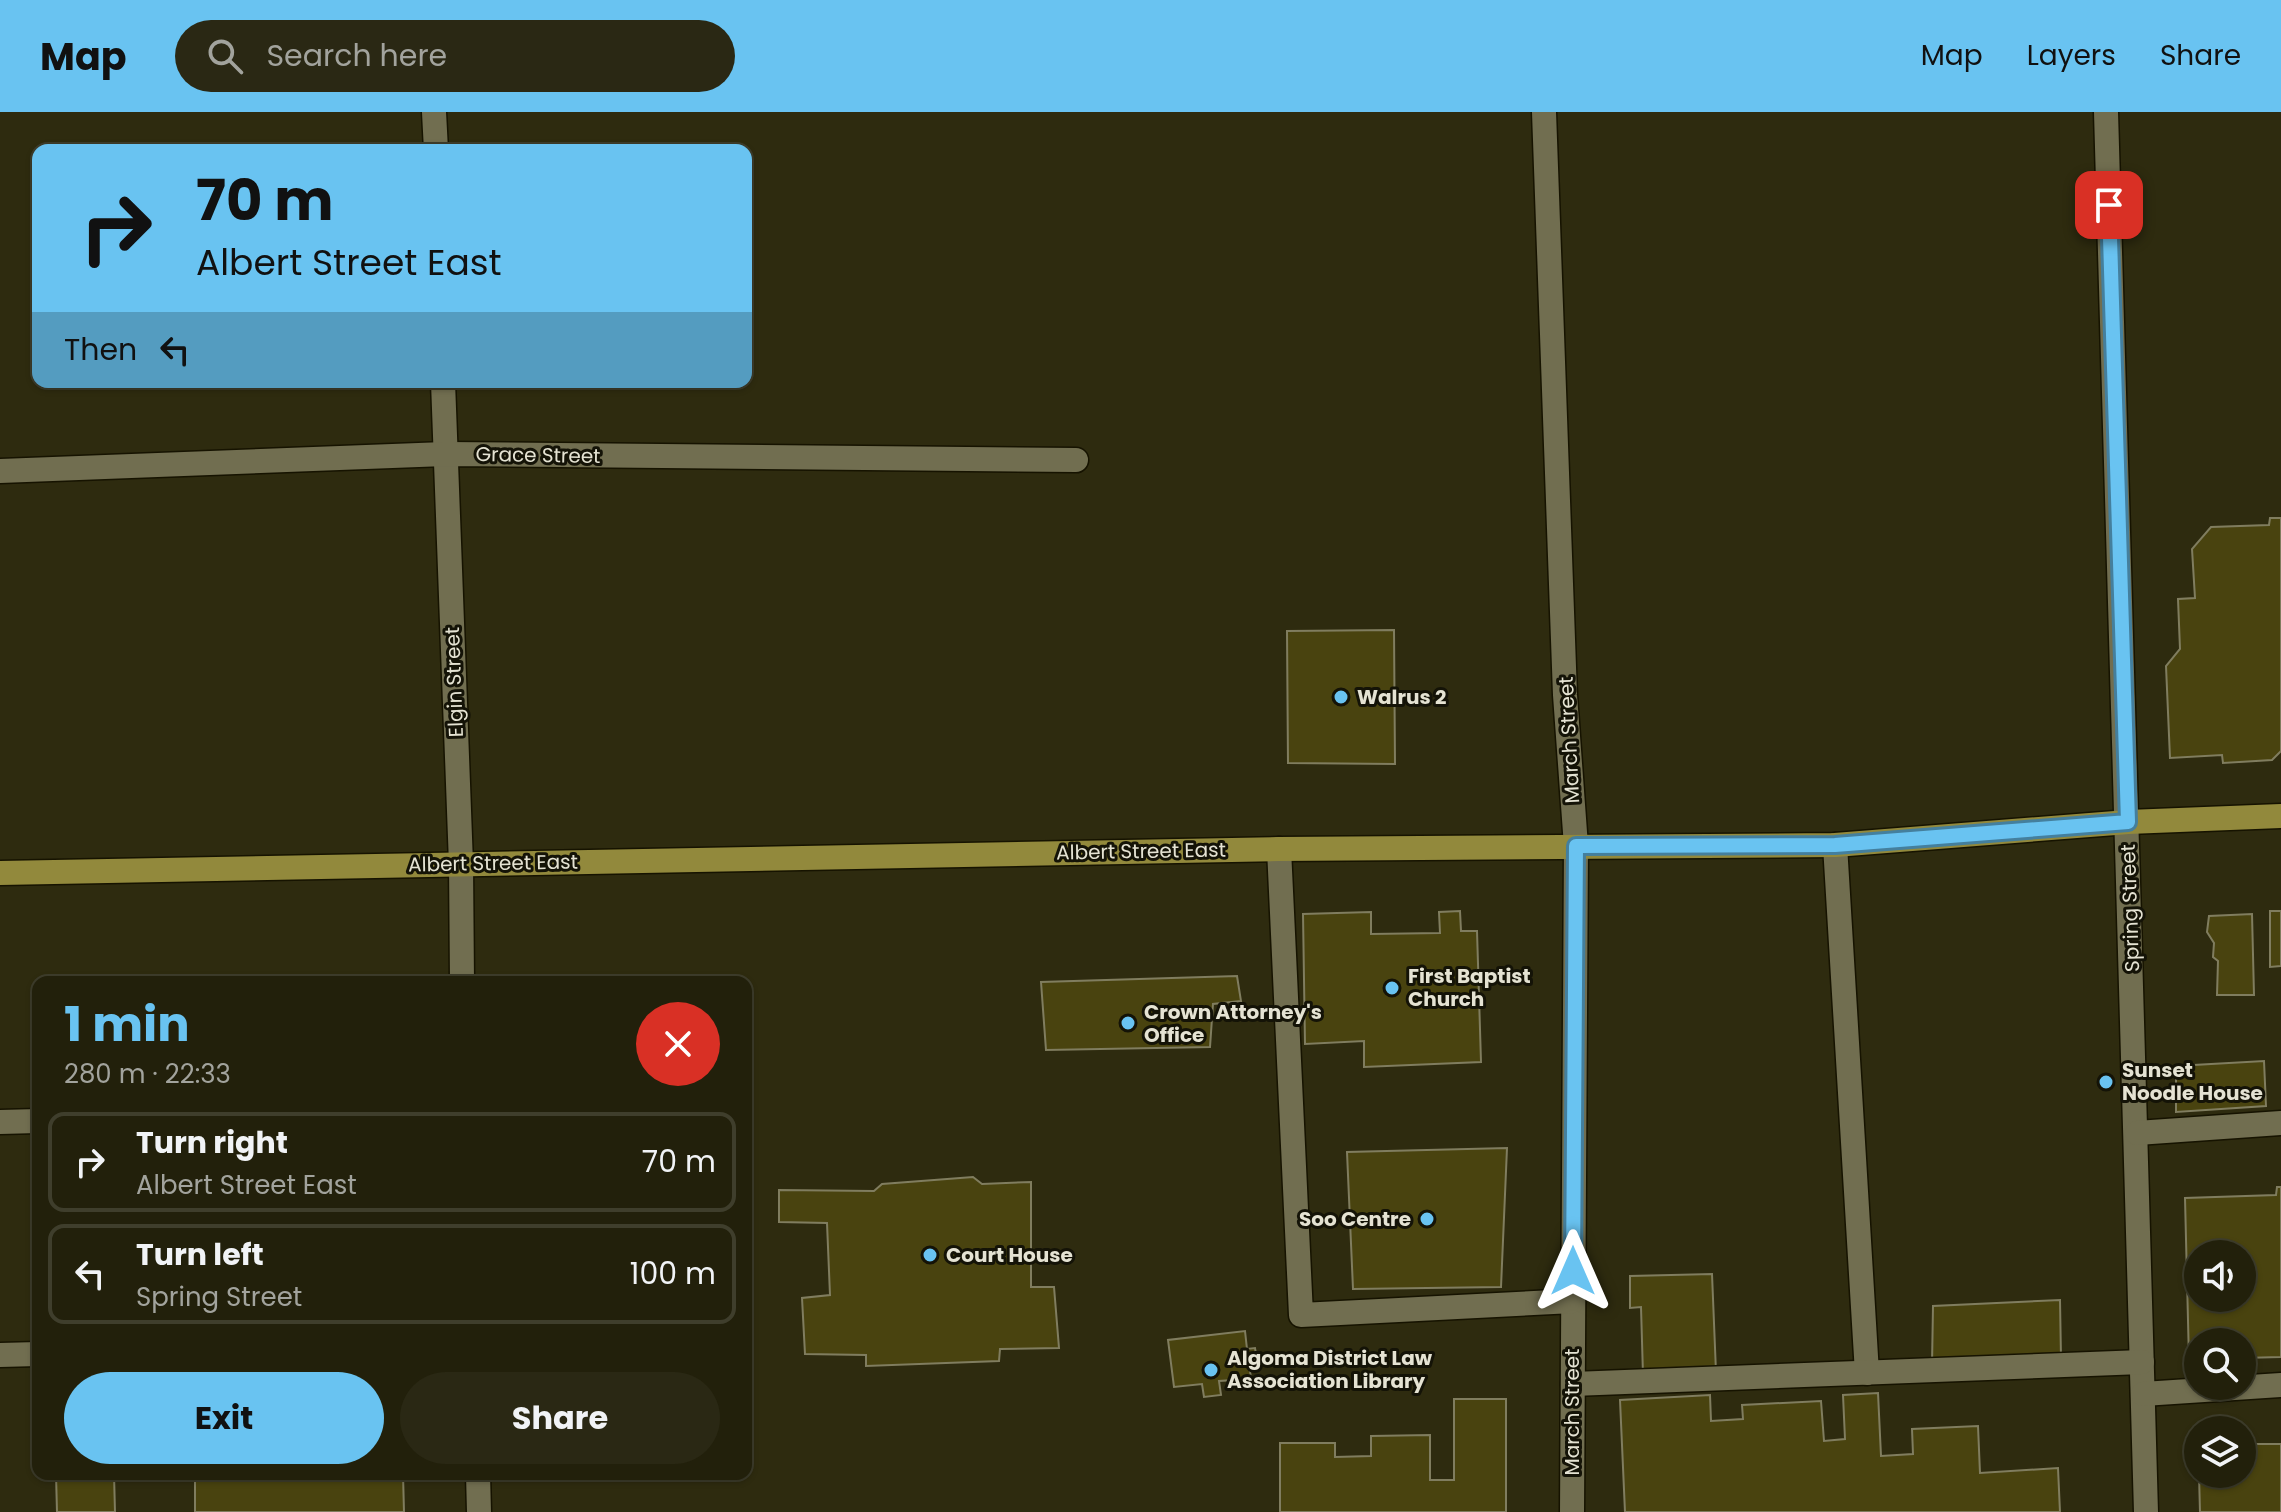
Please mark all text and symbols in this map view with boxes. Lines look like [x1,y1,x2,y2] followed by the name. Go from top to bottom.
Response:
[175,20,735,92] search box
[40,30,127,83] text: Map
[203,34,247,78] icon: search
[267,34,447,77] text: Search here
[1921,36,1983,75] text: Map
[2027,36,2116,75] text: Layers
[2160,36,2241,75] text: Share
[196,161,334,240] text: 70 m
[2075,171,2143,239] pin
[64,176,168,280] icon: right
[2087,183,2131,227] icon: arrive
[196,237,502,288] text: Albert Street East
[64,328,137,371] text: Then
[153,328,197,372] icon: left
[475,440,601,470] street label: Grace Street
[438,626,470,738] street label: Elgin Street
[1552,676,1586,804] street label: March Street
[1357,683,1446,711] place label: Walrus 2
[1332,688,1350,706] marker: Walrus 2
[1056,836,1226,866] street label: Albert Street East
[2114,844,2146,972] street label: Spring Street
[408,848,578,878] street label: Albert Street East
[1408,962,1531,1013] place label: First Baptist Church
[1383,979,1401,997] marker: First Baptist Church
[64,991,190,1058] text: 1 min
[1144,998,1322,1049] place label: Crown Attorney's Office
[636,1002,720,1086] button: close
[1119,1014,1137,1032] marker: Crown Attorney's Office
[64,1056,231,1092] text: 280 m · 22:33
[2122,1056,2263,1107] place label: Sunset Noodle House
[2097,1073,2115,1091] marker: Sunset Noodle House
[136,1121,288,1164] text: Turn right
[68,1140,112,1184] icon: right
[642,1140,716,1183] text: 70 m
[136,1167,357,1203] text: Albert Street East
[1299,1205,1411,1233] place label: Soo Centre
[1418,1210,1436,1228] marker: Soo Centre
[1531,1229,1615,1313] position arrow
[136,1233,264,1276] text: Turn left
[2184,1240,2256,1488] map controls
[2184,1240,2256,1312] button: sound
[946,1241,1073,1269] place label: Court House
[921,1246,939,1264] marker: Court House
[68,1252,112,1296] icon: left
[630,1252,716,1295] text: 100 m
[136,1279,302,1315] text: Spring Street
[2184,1328,2256,1400] button: search
[1227,1344,1433,1395] place label: Algoma District Law Association Library
[1558,1348,1586,1476] street label: March Street
[1202,1361,1220,1379] marker: Algoma District Law Association Library
[64,1372,384,1464] button: Exit
[400,1372,720,1464] button: Share
[2184,1416,2256,1488] button: layers

